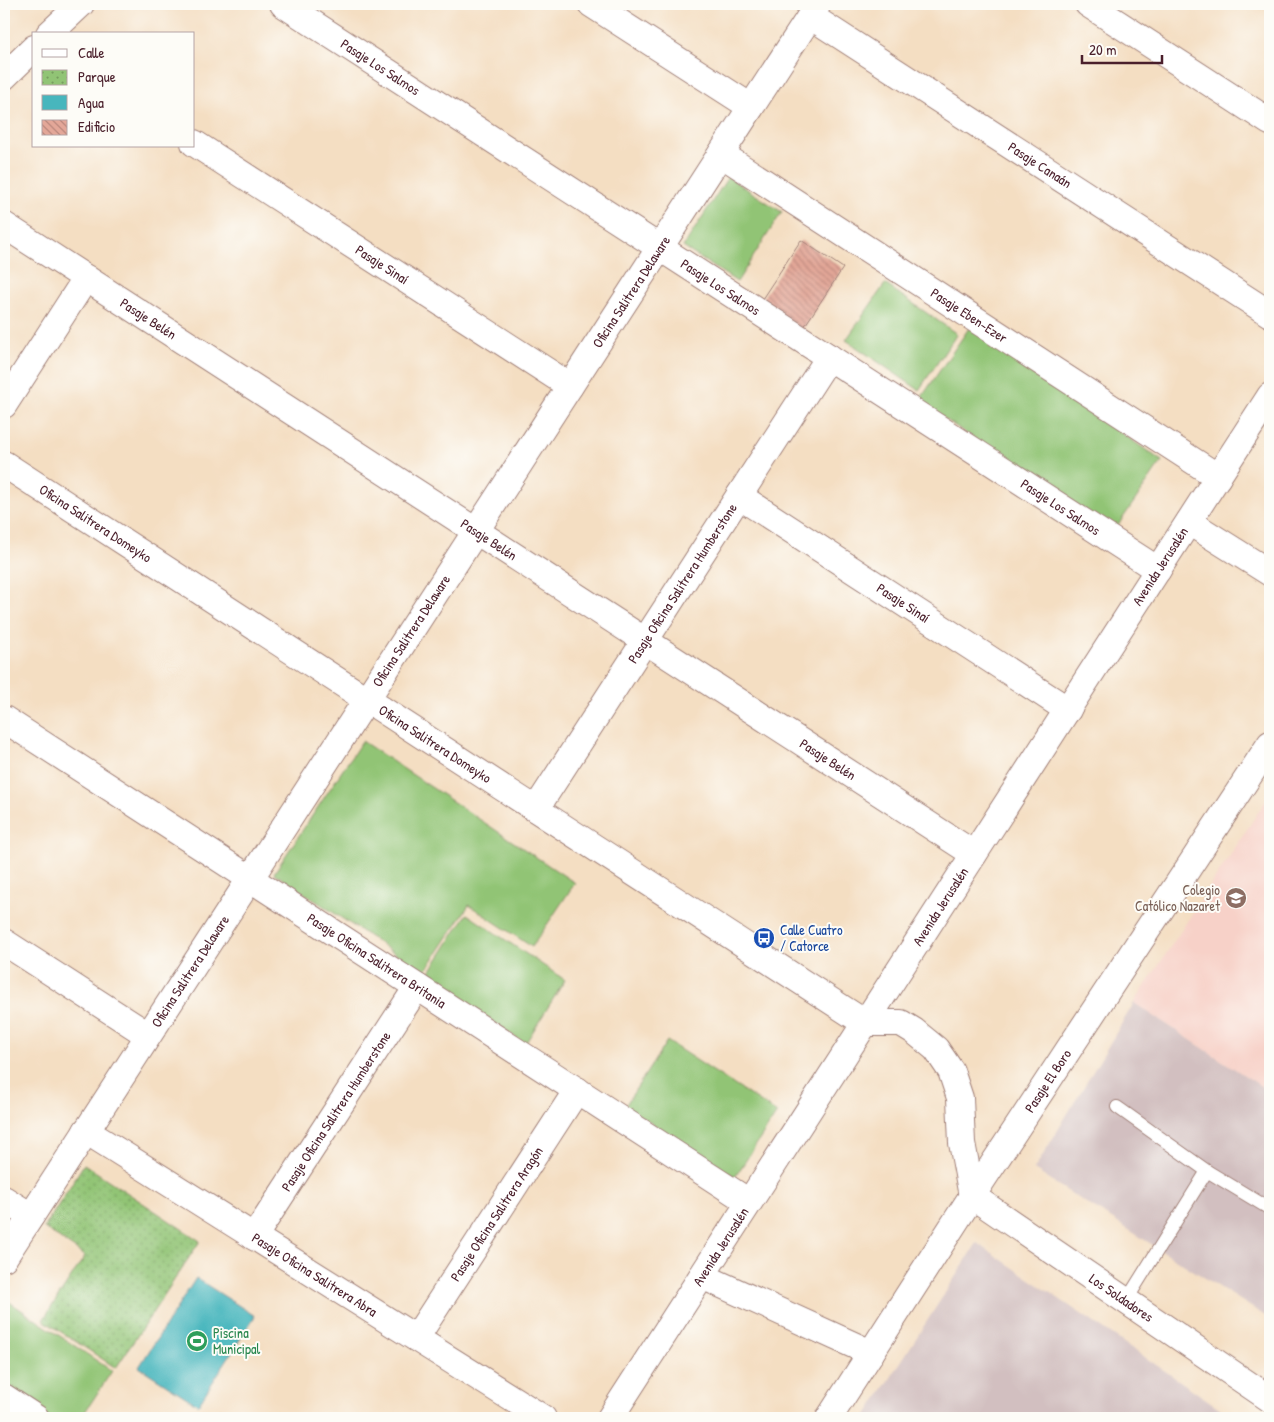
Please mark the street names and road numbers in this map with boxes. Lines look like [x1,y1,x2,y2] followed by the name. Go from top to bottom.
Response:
[337,34,424,99] street label: Pasaje Los Salmos
[1005,137,1076,192] street label: Pasaje Canaán
[587,231,674,351] street label: Oficina Salitrera Delaware
[352,240,413,288] street label: Pasaje Sinaí
[677,254,764,319] street label: Pasaje Los Salmos
[927,283,1012,347] street label: Pasaje Eben-Ezer
[117,293,180,343] street label: Pasaje Belén
[1017,474,1104,539] street label: Pasaje Los Salmos
[36,479,156,567] street label: Oficina Salitrera Domeyko
[623,499,741,667] street label: Pasaje Oficina Salitrera Humberstone
[457,514,521,564] street label: Pasaje Belén
[1127,523,1192,609] street label: Avenida Jerusalén
[367,570,454,690] street label: Oficina Salitrera Delaware
[873,578,934,627] street label: Pasaje Sinaí
[375,700,496,787] street label: Oficina Salitrera Domeyko
[796,734,860,784] street label: Pasaje Belén
[908,863,972,949] street label: Avenida Jerusalén
[304,908,450,1012] street label: Pasaje Oficina Salitrera Britania
[146,911,233,1031] street label: Oficina Salitrera Delaware
[276,1027,395,1195] street label: Pasaje Oficina Salitrera Humberstone
[1020,1045,1075,1116] street label: Pasaje El Boro
[445,1143,547,1285] street label: Pasaje Oficina Salitrera Aragón
[688,1203,753,1289] street label: Avenida Jerusalén
[249,1228,382,1321] street label: Pasaje Oficina Salitrera Abra
[1086,1269,1157,1326] street label: Los Soldadores

